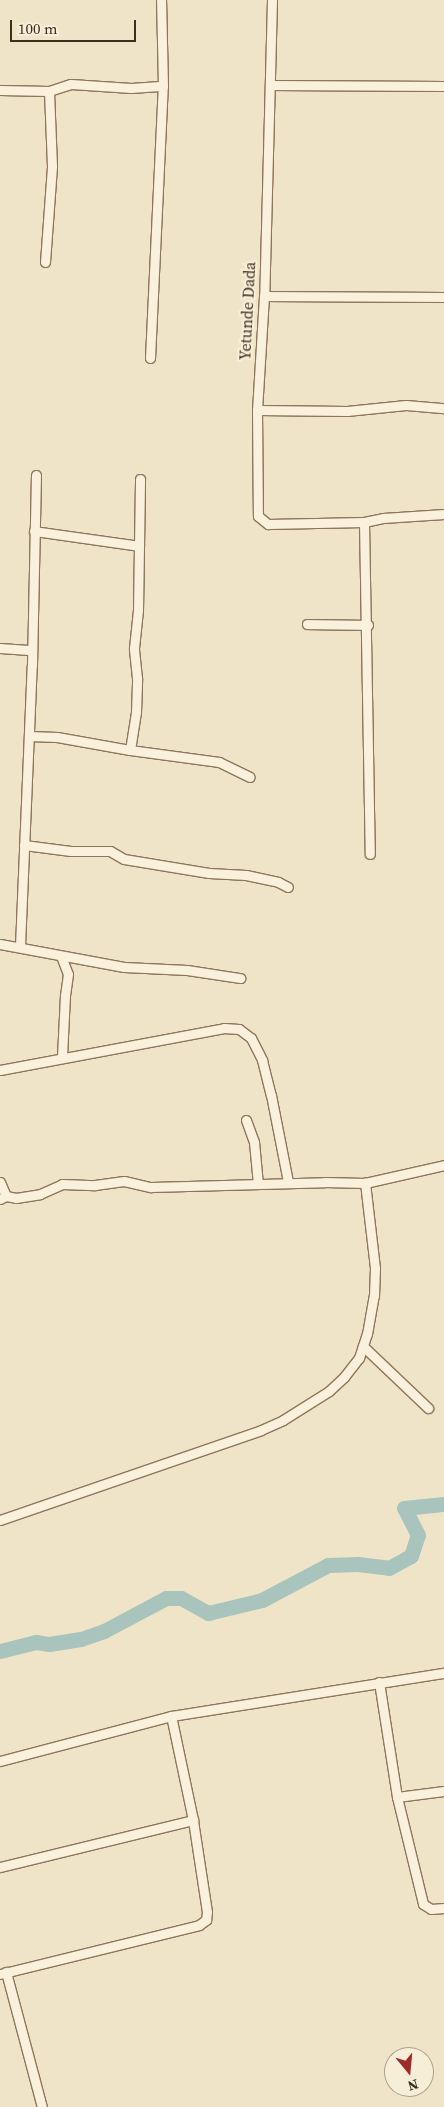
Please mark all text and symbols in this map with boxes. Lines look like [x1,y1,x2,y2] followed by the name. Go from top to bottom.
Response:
[12,10,139,42] scale bar
[18,18,58,39] text: 100 m
[235,261,259,361] street label: Yetunde Dada
[384,2047,434,2097] north arrow
[405,2074,421,2096] text: N

